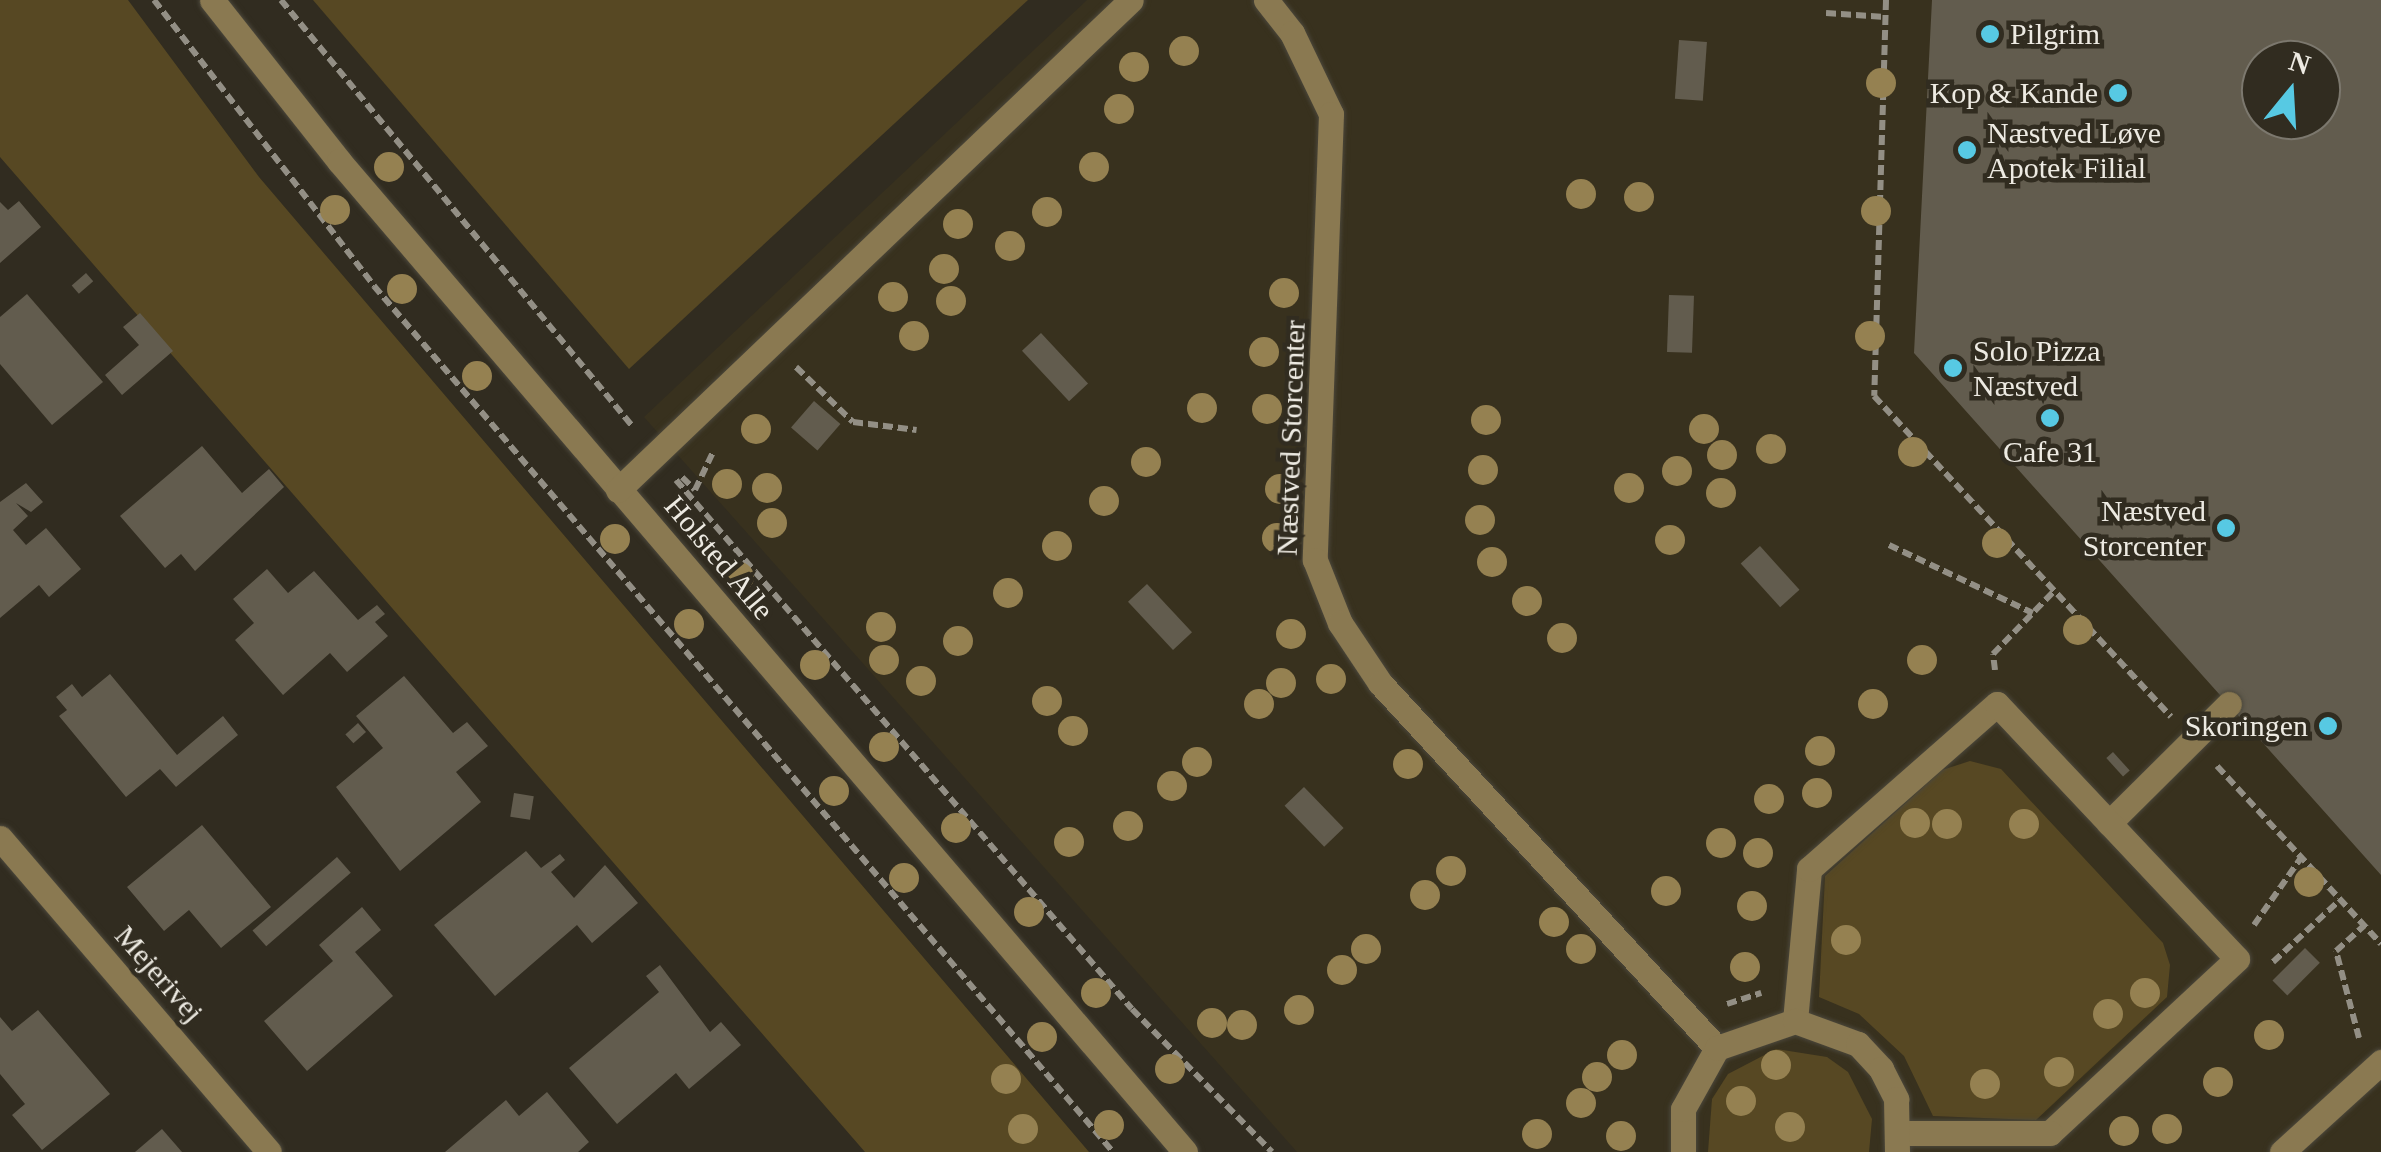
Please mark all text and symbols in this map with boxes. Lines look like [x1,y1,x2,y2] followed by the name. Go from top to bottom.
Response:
[2010,16,2100,52] place label: Pilgrim
[1979,23,2001,45] marker: Pilgrim
[2241,40,2341,140] north arrow
[2285,45,2314,81] text: N
[1930,75,2098,111] place label: Kop & Kande
[2107,82,2129,104] marker: Kop & Kande
[1987,115,2161,186] place label: Næstved Løve Apotek Filial
[1956,139,1978,161] marker: Næstved Løve Apotek Filial
[1269,320,1313,556] street label: Næstved Storcenter
[1973,333,2100,404] place label: Solo Pizza Næstved
[1942,357,1964,379] marker: Solo Pizza Næstved
[2039,407,2061,429] marker: Cafe 31
[2003,434,2097,470] place label: Cafe 31
[656,488,782,628] street label: Holsted Alle
[2083,493,2206,564] place label: Næstved Storcenter
[2215,517,2237,539] marker: Næstved Storcenter
[2185,708,2308,744] place label: Skoringen
[2317,715,2339,737] marker: Skoringen
[107,918,211,1030] street label: Mejerivej

